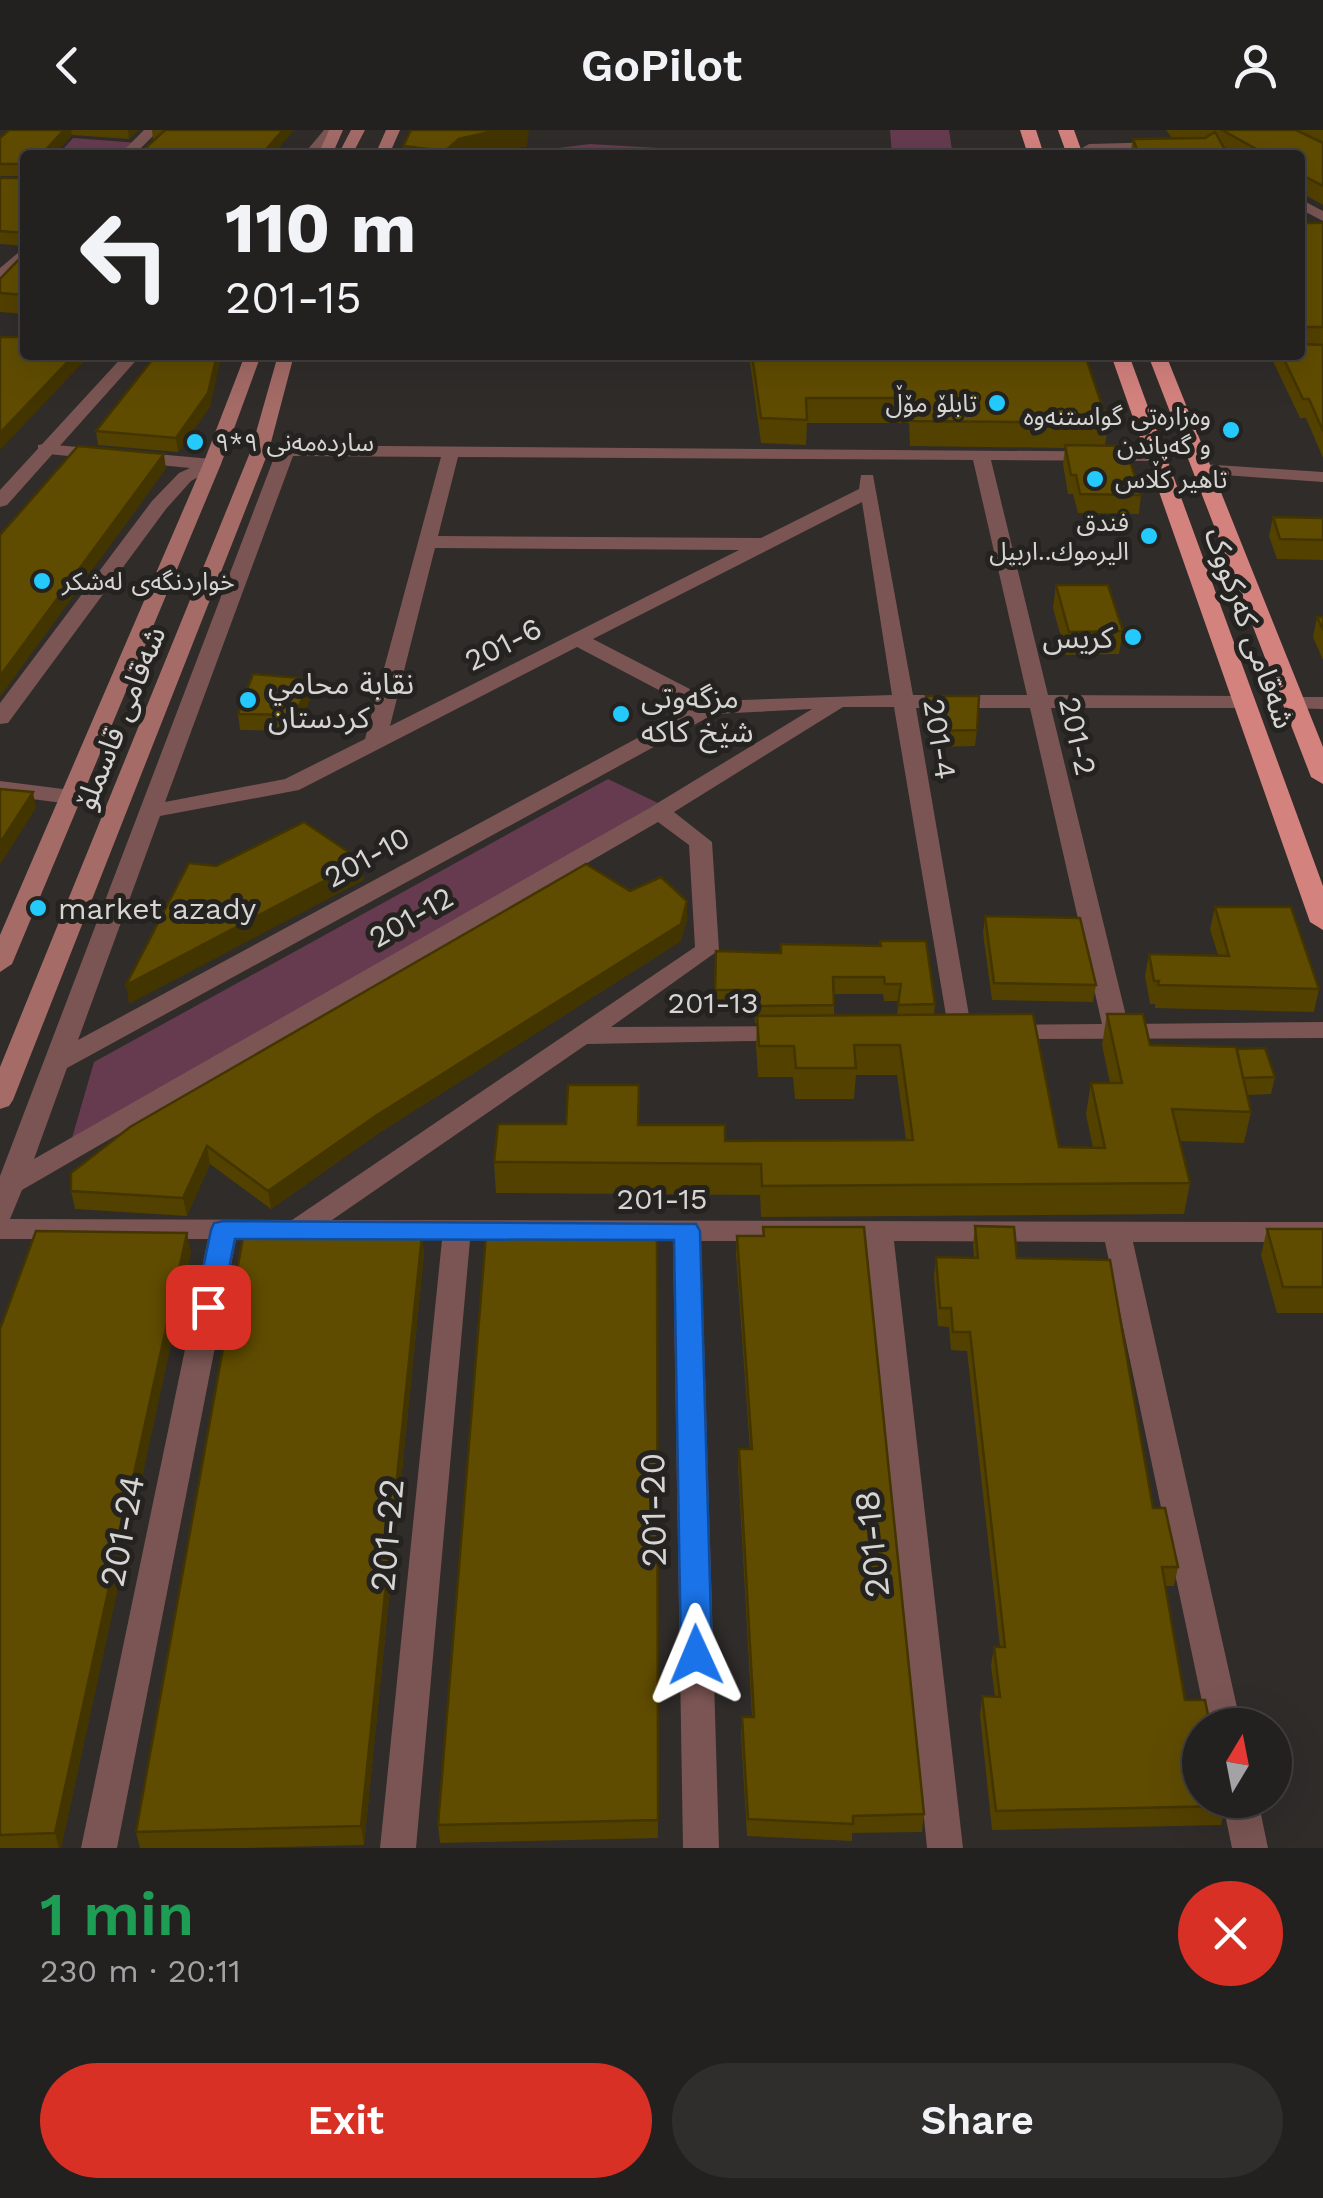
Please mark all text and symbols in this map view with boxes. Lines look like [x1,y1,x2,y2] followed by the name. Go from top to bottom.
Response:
[40,38,95,93] icon: back
[1228,38,1283,93] icon: person
[581,39,742,92] text: GoPilot
[225,187,416,269] text: 110 m
[60,190,190,320] icon: left
[225,271,362,324] text: 201-15
[885,384,977,418] place label: تابلۆ مۆڵ
[986,392,1008,414] marker: تابلۆ مۆڵ
[1023,402,1211,460] place label: وەزارەتی گواستنەوە و گەیاندن
[1220,419,1242,441] marker: وەزارەتی گواستنەوە و گەیاندن
[215,428,374,457] place label: ساردەمەنی ٩*٩
[184,431,206,453] marker: ساردەمەنی ٩*٩
[1115,460,1227,494] place label: تاهیر کڵاس
[1084,468,1106,490] marker: تاهیر کڵاس
[989,508,1129,566] place label: فندق اليرموك..اربيل
[1197,523,1303,733] street label: شەقامی کەرکووک
[1138,525,1160,547] marker: فندق اليرموك..اربيل
[61,567,235,596] place label: خواردنگەی لەشکر
[31,570,53,592] marker: خواردنگەی لەشکر
[459,610,547,678] street label: 201-6
[1043,620,1114,655] place label: كريس
[67,621,173,815] street label: شەقامی قاسملۆ
[1122,626,1144,648] marker: كريس
[268,666,414,735] place label: نقابة محامي كردستان
[641,680,753,754] place label: مزگه‌وتی شێخ كاكه
[237,689,259,711] marker: نقابة محامي كردستان
[1052,693,1104,779] street label: 201-2
[916,696,964,782] street label: 201-4
[610,703,632,725] marker: مزگه‌وتی شێخ كاكه
[318,819,416,895] street label: 201-10
[363,879,459,955] street label: 201-12
[58,891,257,926] place label: market azady
[27,897,49,919] marker: market azady
[667,985,759,1020] street label: 201-13
[616,1181,708,1216] street label: 201-15
[166,1265,251,1350] pin
[181,1280,236,1335] icon: arrive
[631,1452,675,1568] street label: 201-20
[91,1472,153,1590] street label: 201-24
[361,1477,413,1593] street label: 201-22
[845,1488,899,1600] street label: 201-18
[644,1603,748,1707] position arrow
[1182,1708,1292,1818] north arrow
[1182,1708,1292,1818] map controls
[40,1879,194,1950] text: 1 min
[1178,1881,1283,1986] button: close
[40,1952,241,1990] text: 230 m · 20:11
[40,2063,652,2178] button: Exit
[672,2063,1283,2178] button: Share

